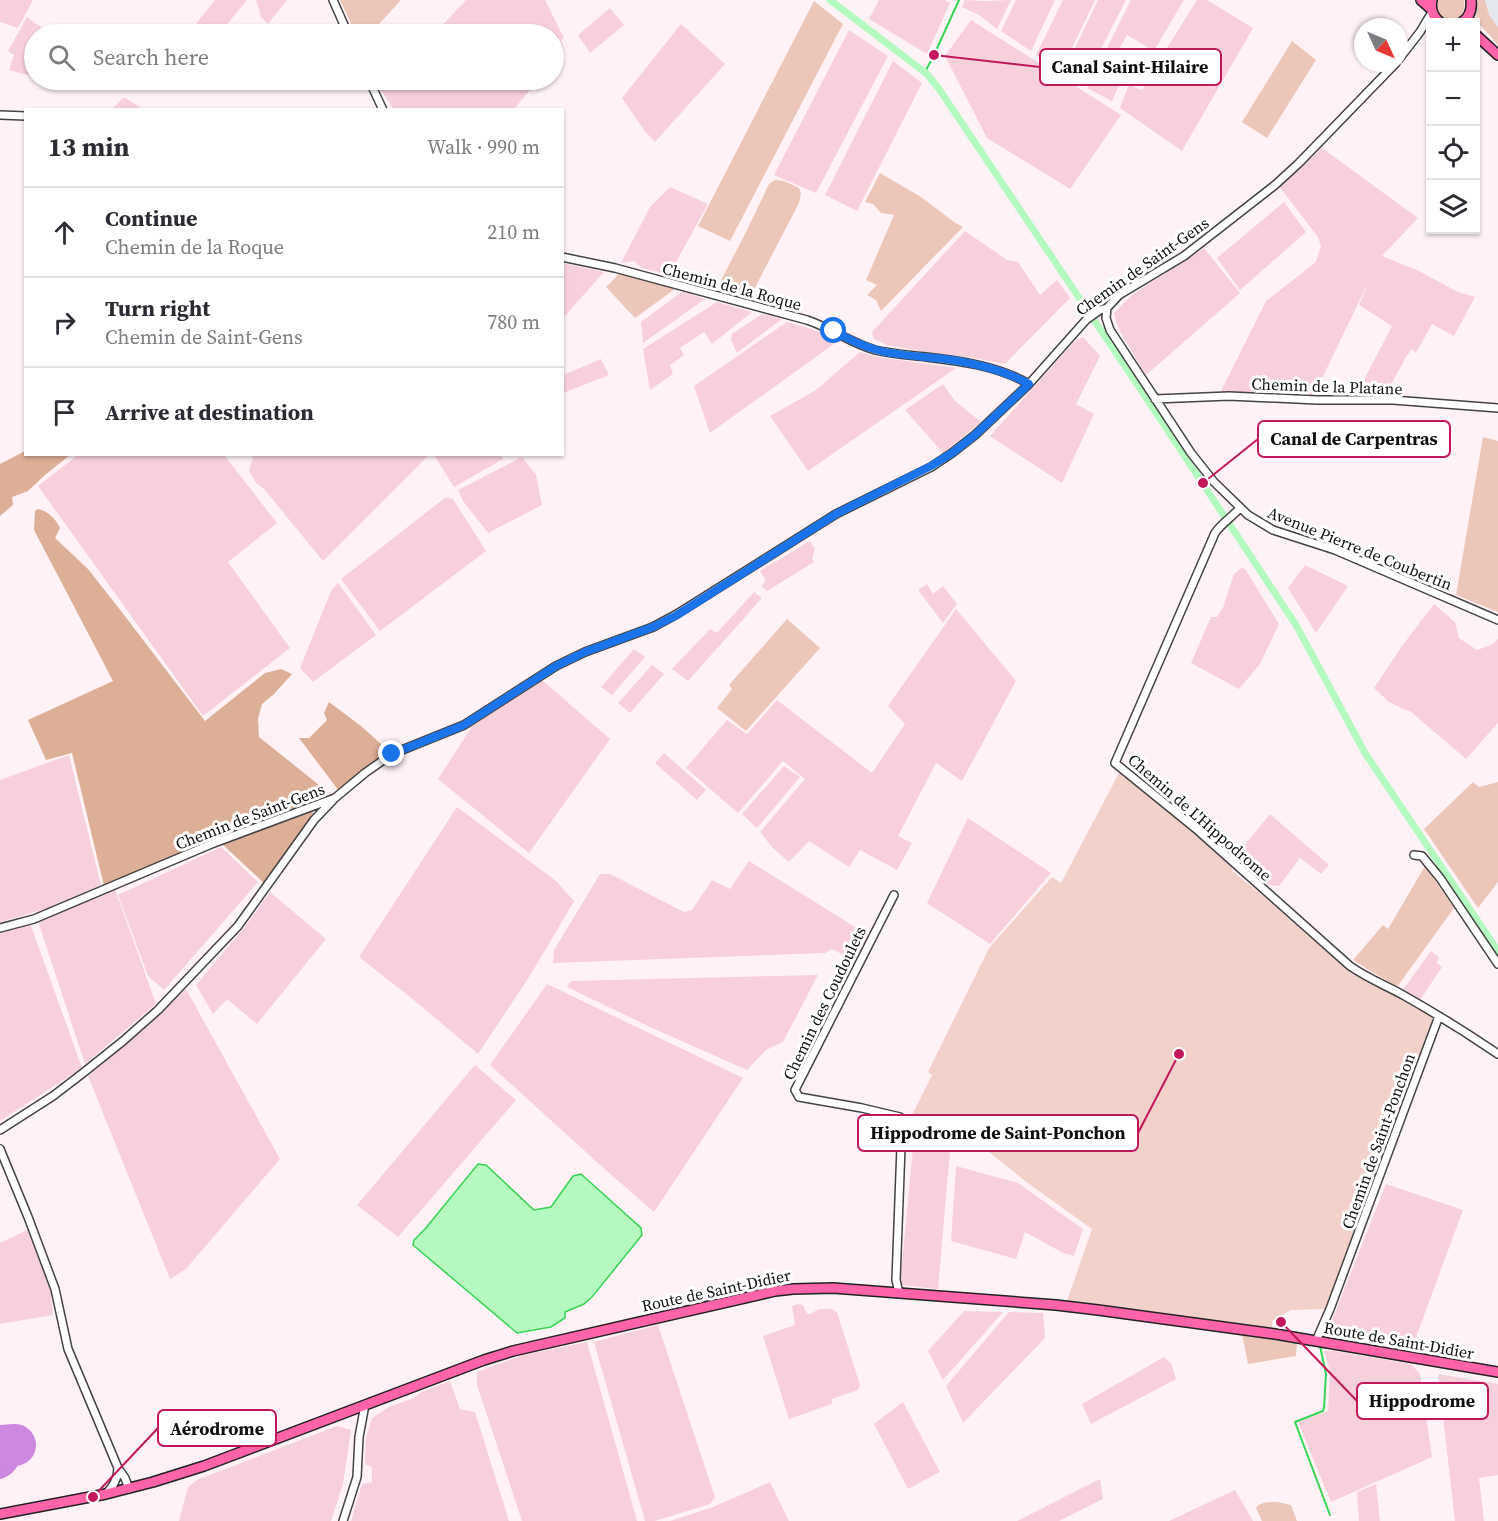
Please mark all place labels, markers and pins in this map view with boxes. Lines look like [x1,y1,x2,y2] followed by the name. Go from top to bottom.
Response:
[1040,49,1221,85] callout: Canal Saint-Hilaire
[1258,421,1450,457] callout: Canal de Carpentras
[858,1115,1138,1151] callout: Hippodrome de Saint-Ponchon
[1357,1383,1488,1419] callout: Hippodrome
[158,1410,276,1446] callout: Aérodrome

